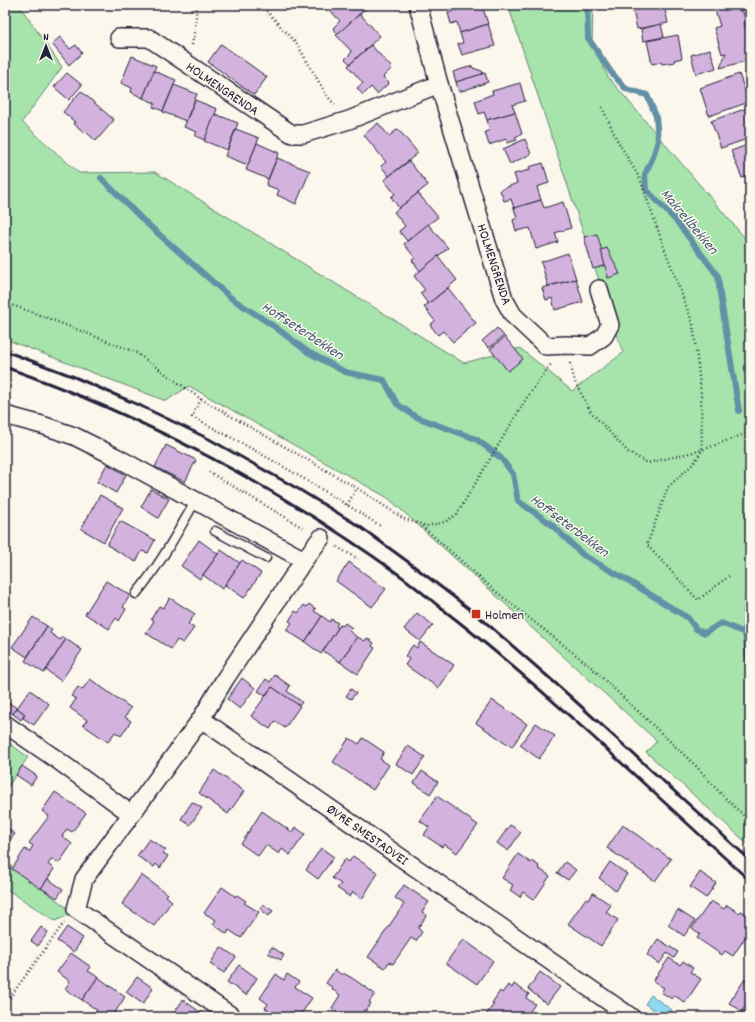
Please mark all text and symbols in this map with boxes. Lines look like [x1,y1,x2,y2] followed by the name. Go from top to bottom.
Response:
[26,26,66,66] north arrow
[43,30,49,46] text: N
[181,58,263,122] street label: HOLMENGRENDA
[654,184,723,261] water label: Makrellbekken
[471,221,516,308] street label: HOLMENGRENDA
[256,297,348,367] water label: Hoffseterbekken
[525,490,614,564] water label: Hoffseterbekken
[485,606,524,626] place label: Holmen
[470,608,482,620] marker: Holmen
[322,800,412,872] street label: ØVRE SMESTADVEI

